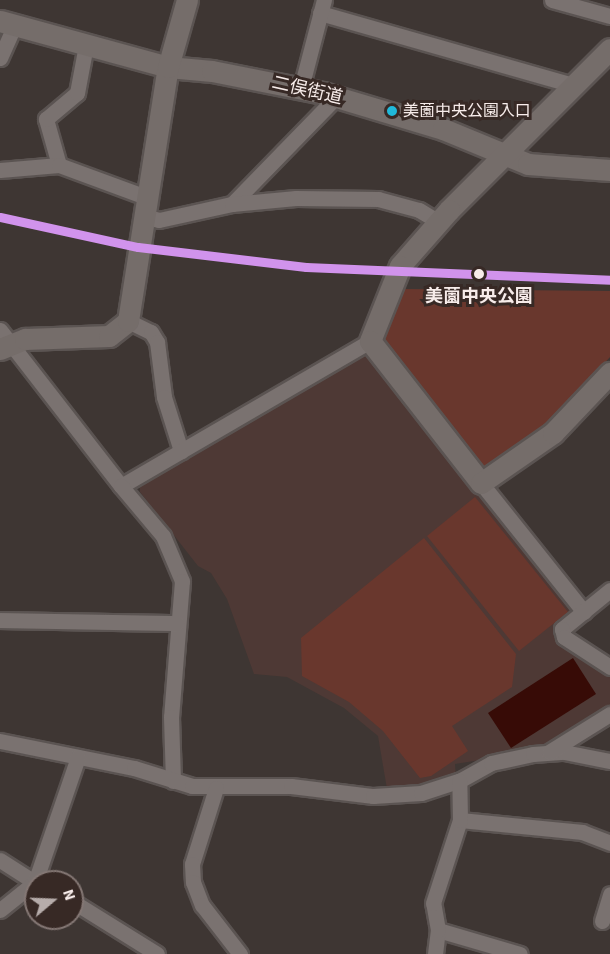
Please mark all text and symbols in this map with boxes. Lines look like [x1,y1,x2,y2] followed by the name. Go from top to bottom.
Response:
[269,72,345,110] street label: 二俣街道
[403,101,531,121] place label: 美薗中央公園入口
[386,105,398,117] marker: 美薗中央公園入口
[469,264,489,284] marker: 美薗中央公園
[425,286,533,308] place label: 美薗中央公園
[24,870,84,930] north arrow
[57,886,81,903] text: N

